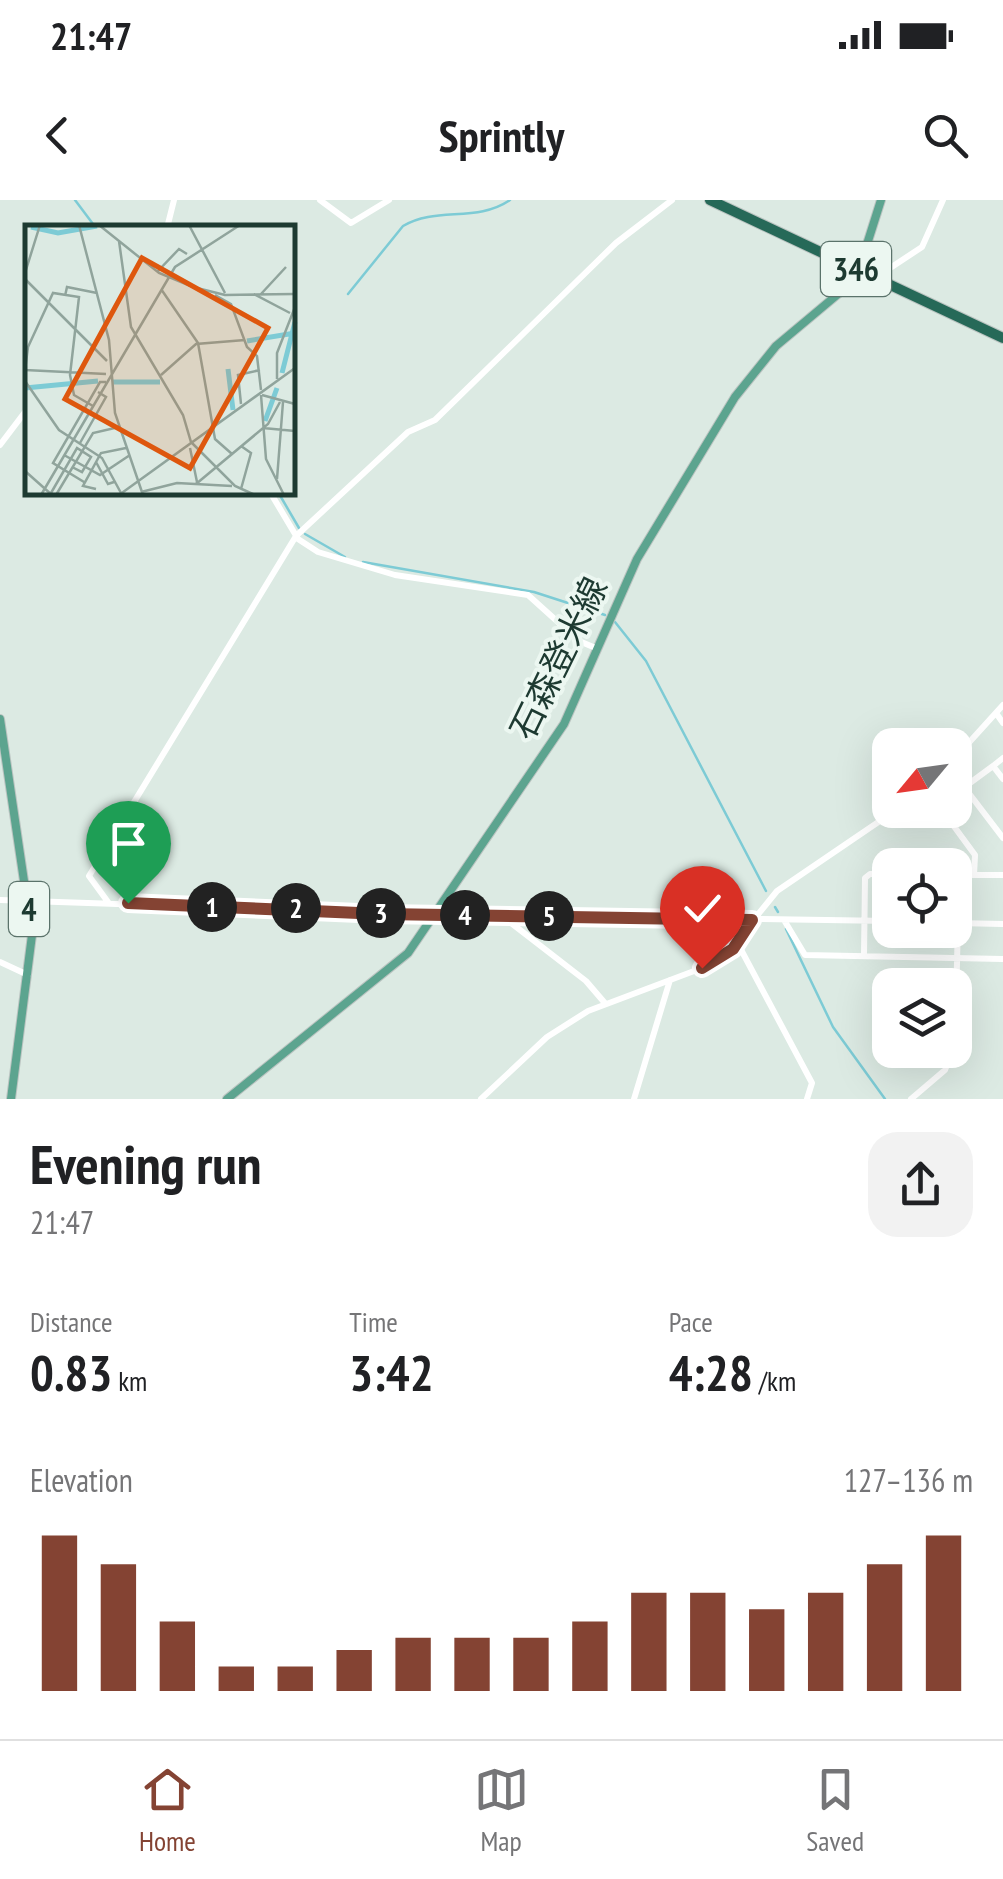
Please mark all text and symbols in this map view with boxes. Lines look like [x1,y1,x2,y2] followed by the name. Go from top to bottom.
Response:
[50,11,132,60] text: 21:47
[439,106,564,164] text: Sprintly
[30,108,85,163] icon: back
[918,108,973,163] icon: search
[25,225,295,495] inset map
[821,242,891,296] road number: 346
[499,569,617,747] street label: 石森登米線
[872,728,972,828] north arrow
[872,728,972,1068] map controls
[86,801,171,904] pin
[101,816,156,871] icon: arrive
[872,848,972,948] button: locate
[660,866,745,969] pin
[675,881,730,936] icon: check
[9,882,49,936] road number: 4
[187,882,237,932] pin: 1
[271,883,321,933] pin: 2
[205,888,219,925] text: 1
[356,888,406,938] pin: 3
[289,889,303,926] text: 2
[440,890,490,940] pin: 4
[524,891,574,941] pin: 5
[374,894,388,931] text: 3
[458,896,472,933] text: 4
[542,897,556,934] text: 5
[872,968,972,1068] button: layers
[30,1128,262,1199] text: Evening run
[868,1132,973,1237] button: share
[30,1201,94,1243] text: 21:47
[30,1303,113,1340] text: Distance
[349,1303,398,1340] text: Time
[669,1303,713,1340] text: Pace
[30,1340,112,1405] text: 0.83
[349,1340,434,1405] text: 3:42
[669,1340,753,1405] text: 4:28
[112,1362,147,1399] text: km
[753,1362,796,1399] text: /km
[30,1459,133,1501] text: Elevation
[844,1459,973,1501] text: 127–136 m
[139,1762,196,1859] tab: Home
[474,1762,529,1859] tab: Map
[806,1762,864,1859] tab: Saved

